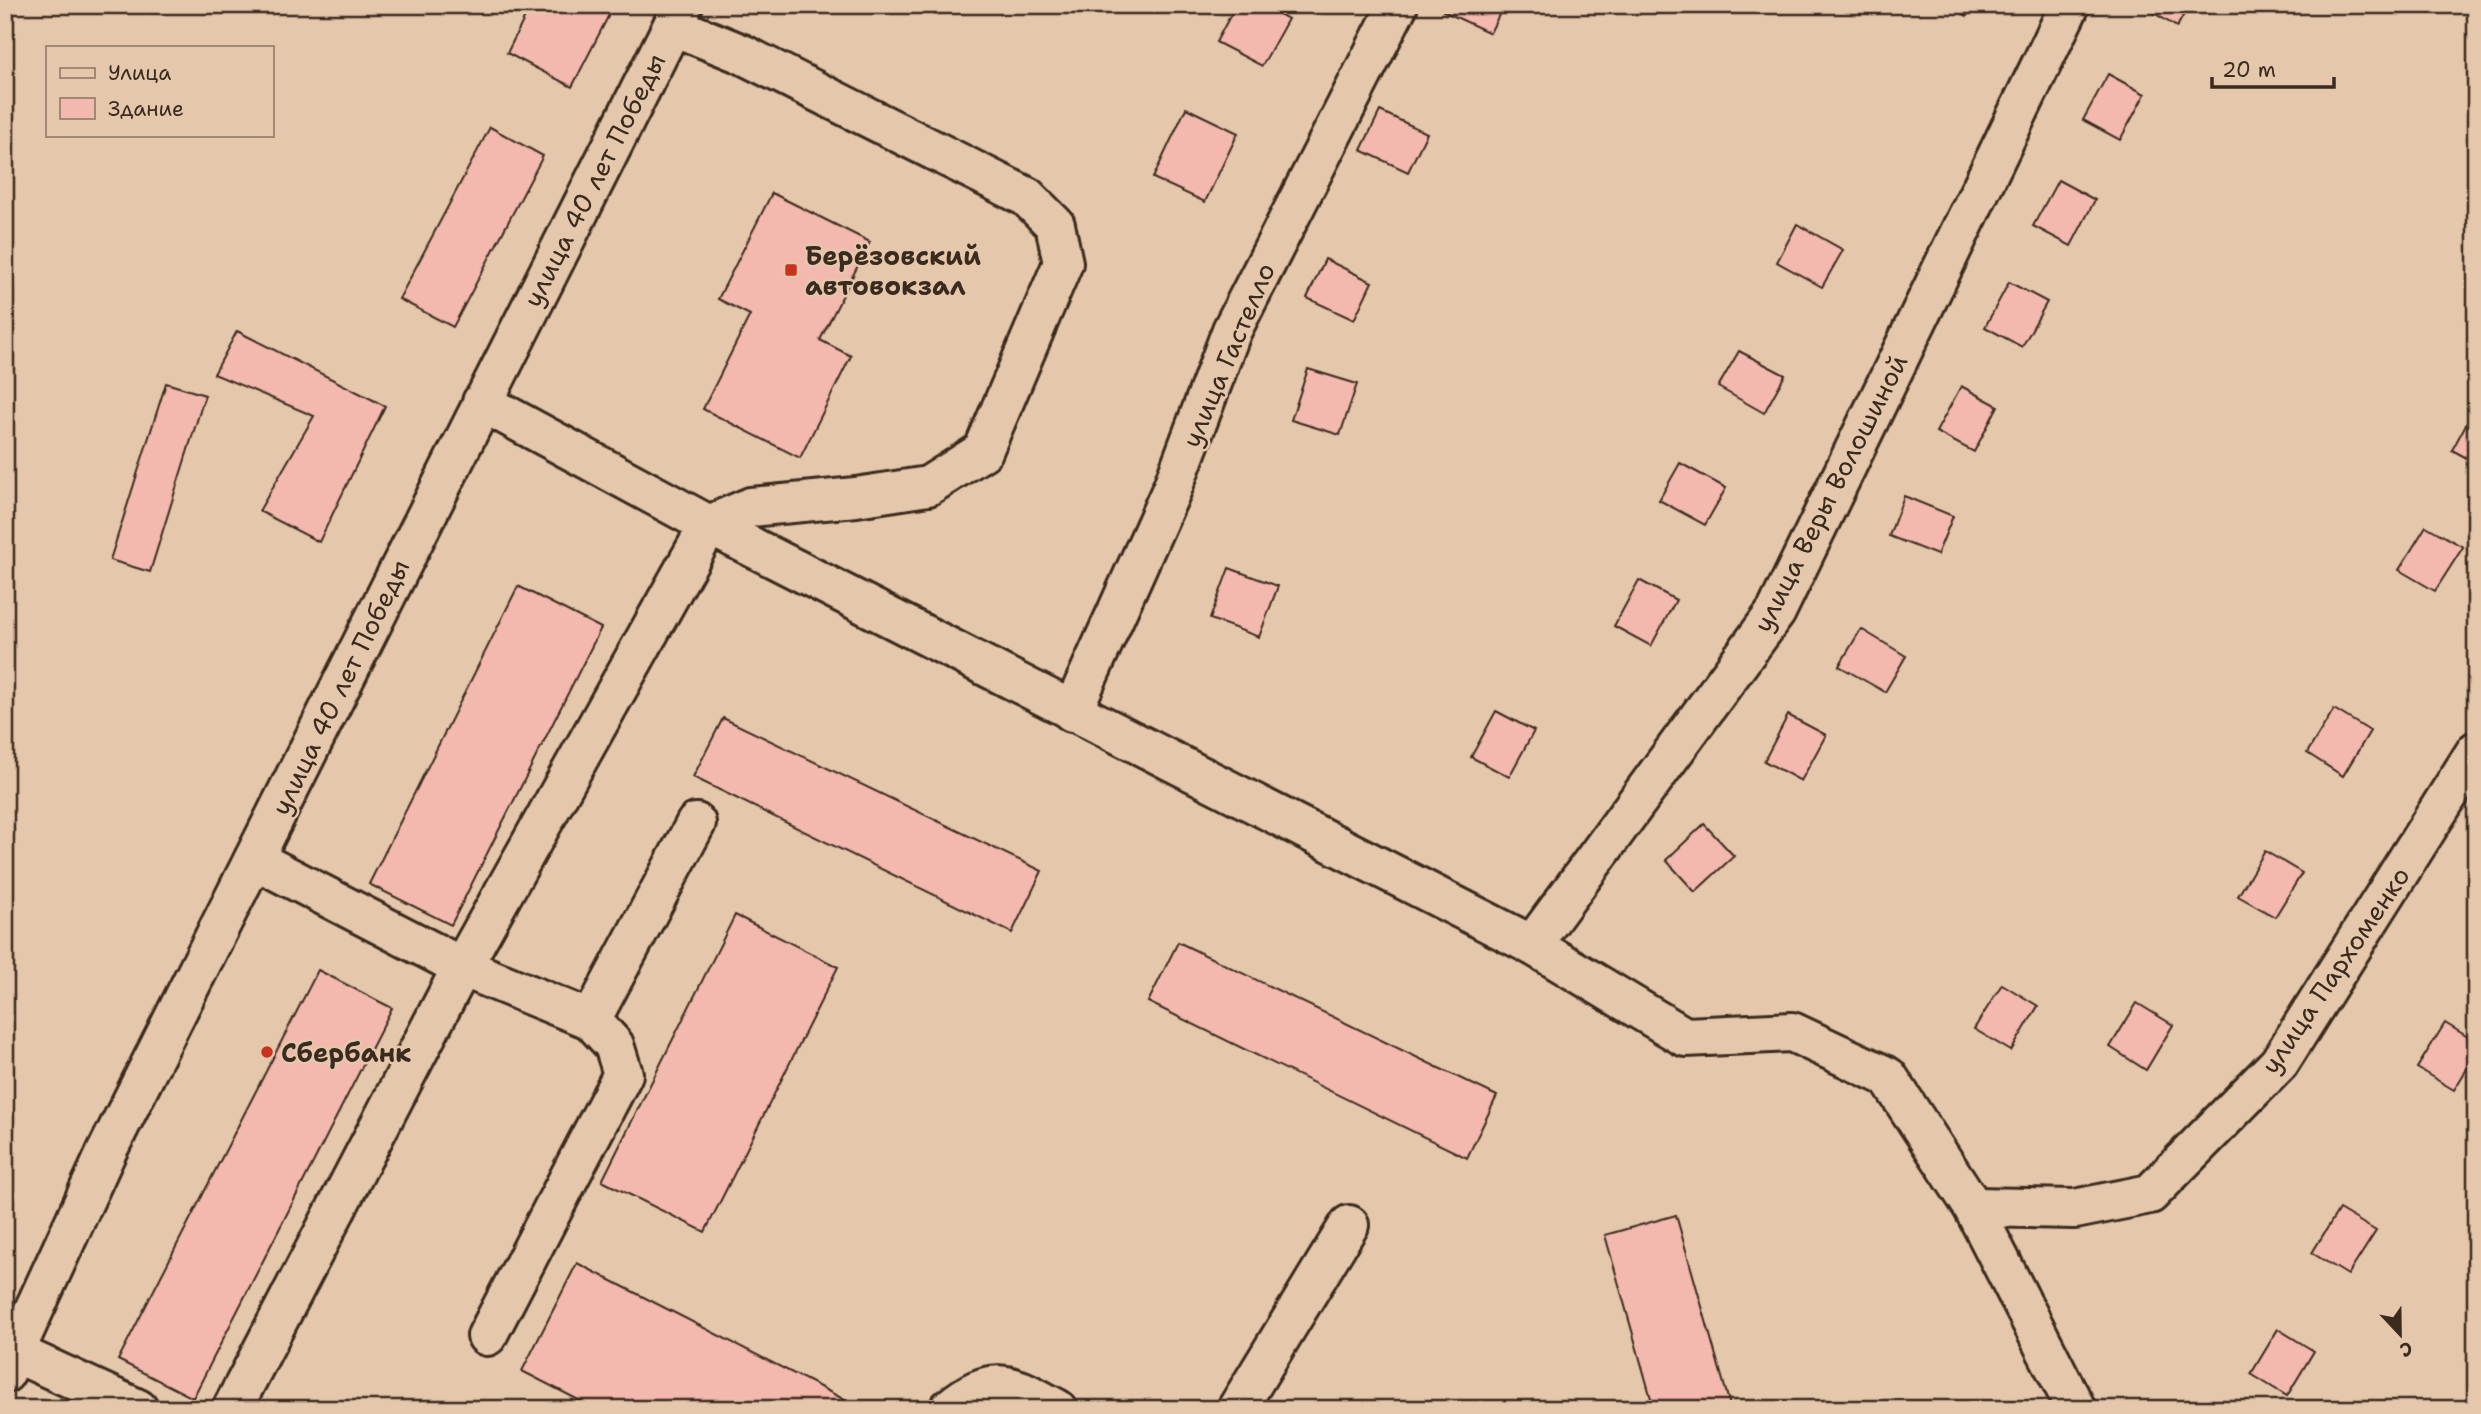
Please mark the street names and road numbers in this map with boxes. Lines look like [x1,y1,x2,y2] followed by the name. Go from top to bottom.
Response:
[515,47,673,313] street label: улица 40 лет Победы
[1173,257,1283,453] street label: улица Гастелло
[1745,348,1915,638] street label: улица Веры Волошиной
[263,553,417,821] street label: улица 40 лет Победы
[2253,859,2417,1081] street label: улица Пархоменко

